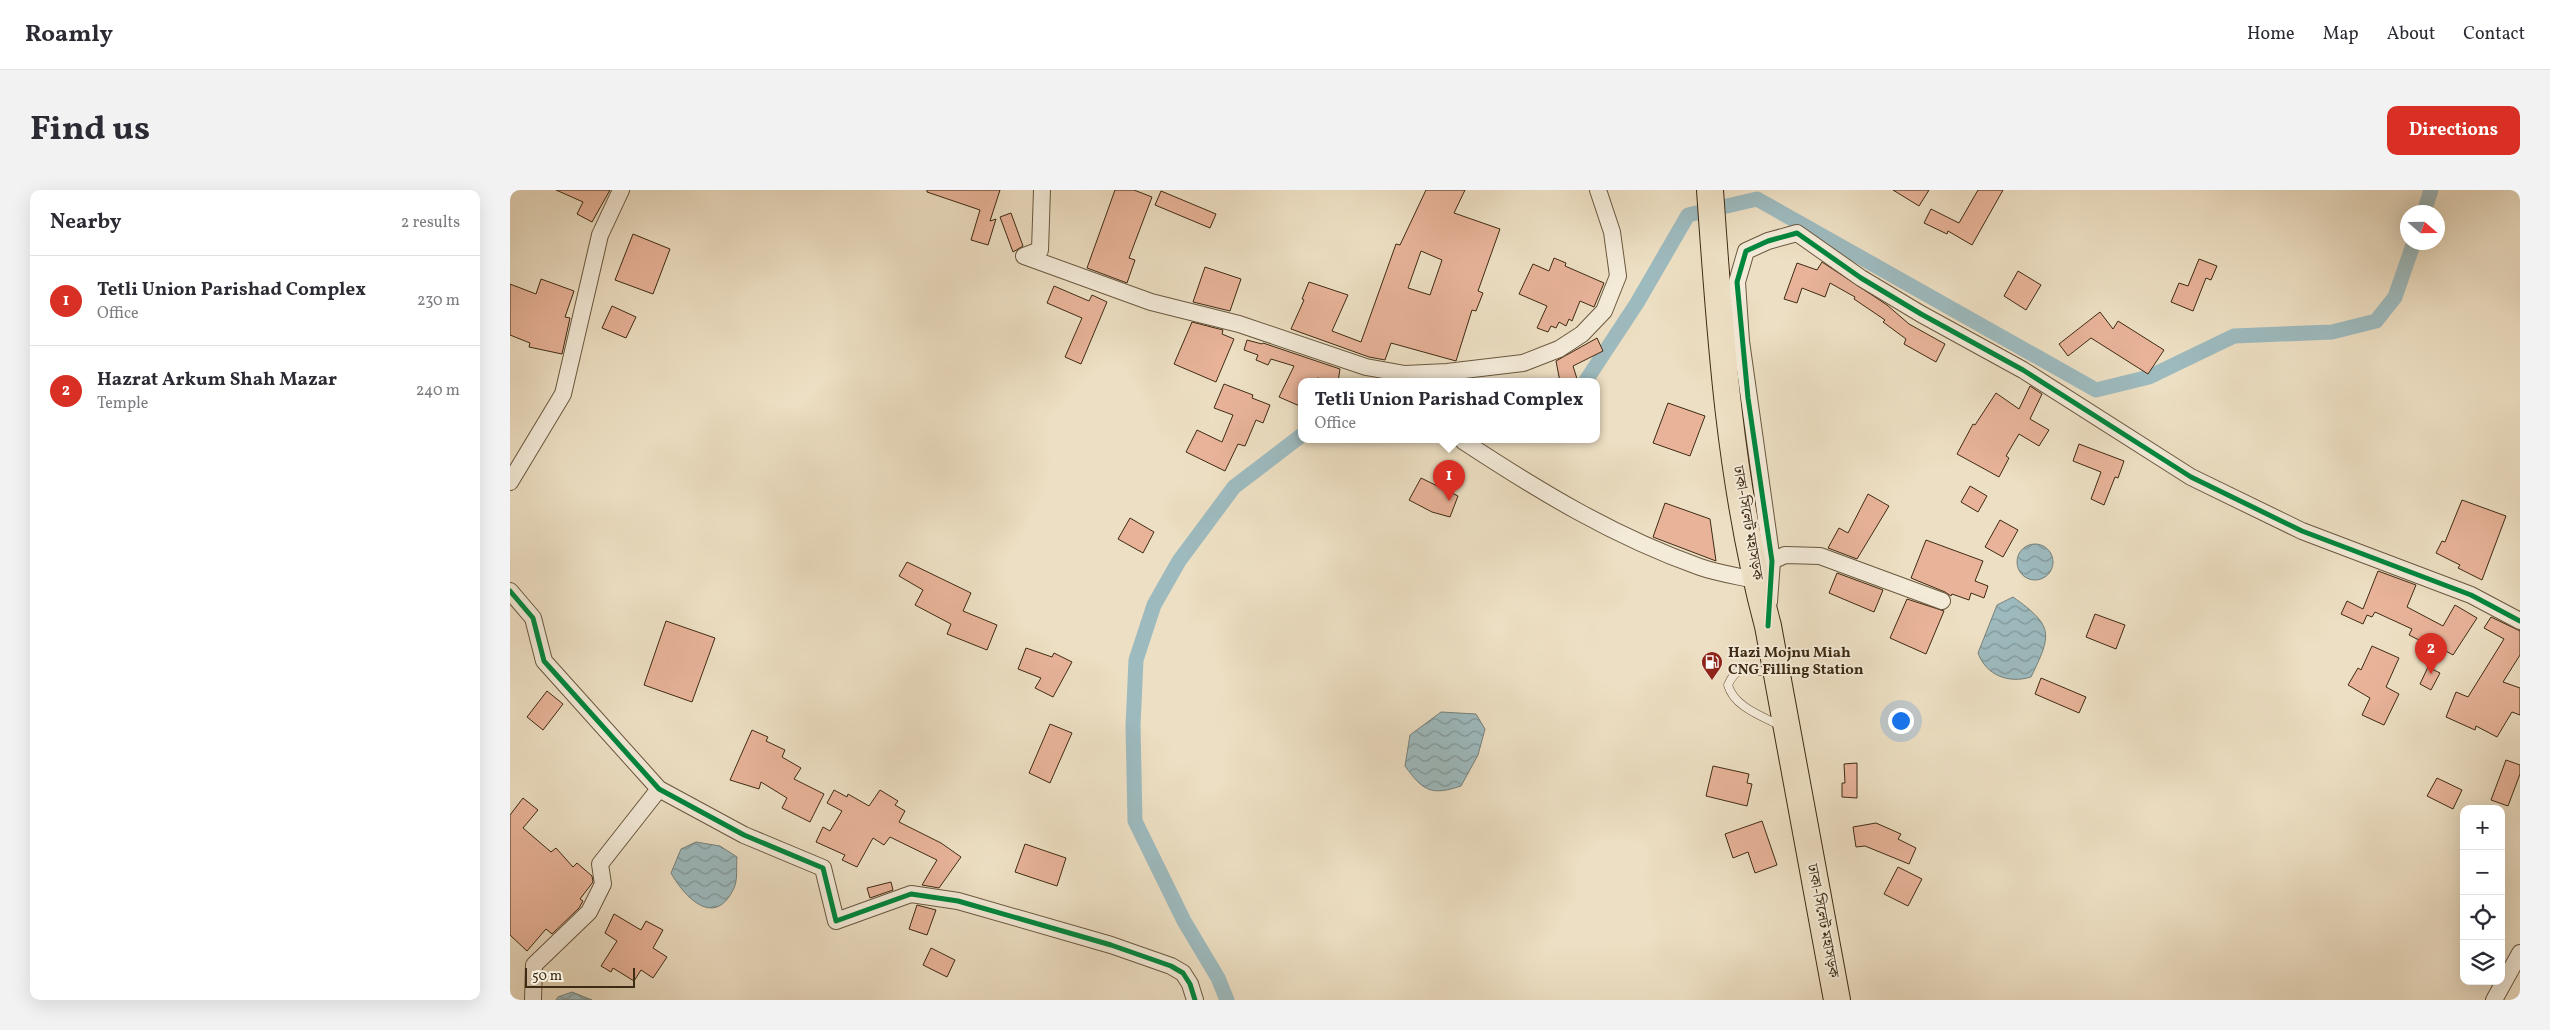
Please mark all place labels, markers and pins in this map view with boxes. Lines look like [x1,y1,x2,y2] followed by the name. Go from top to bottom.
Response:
[1433,460,1465,501] pin: 1
[2415,633,2447,674] pin: 2
[1728,643,1864,681] place label: Hazi Mojnu Miah CNG Filling Station
[1700,650,1724,681] fuel station icon: Hazi Mojnu Miah CNG Filling Station

